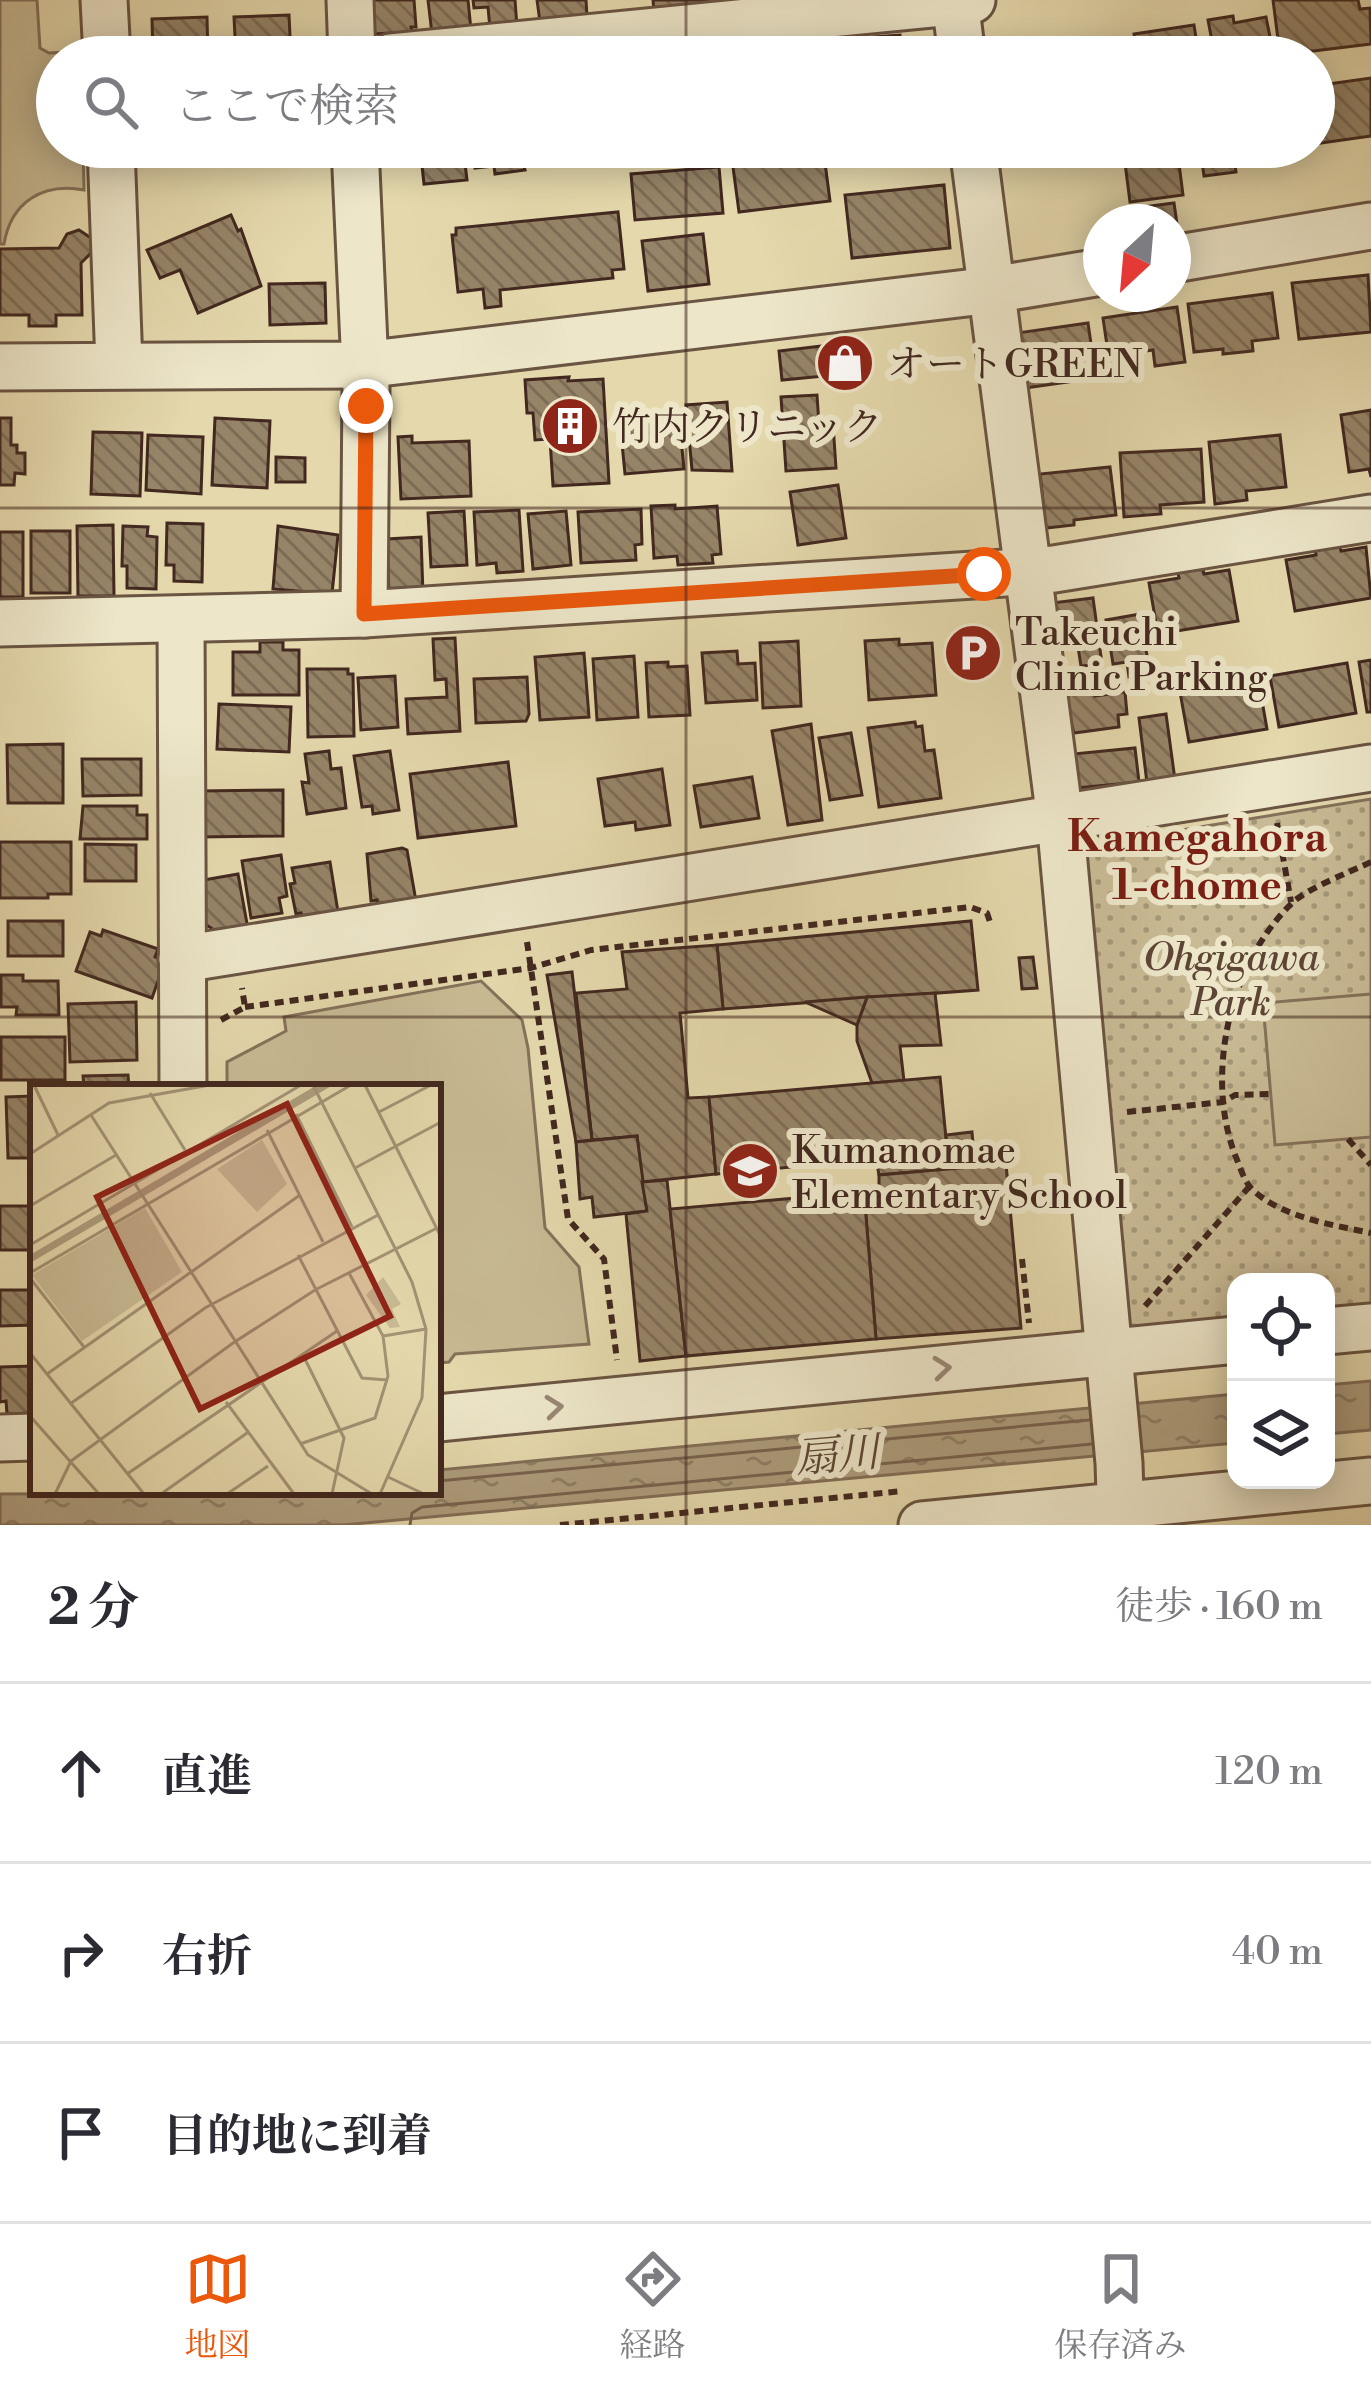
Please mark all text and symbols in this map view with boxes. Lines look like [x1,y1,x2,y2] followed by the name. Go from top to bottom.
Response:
[36,36,1335,168] search box
[78,69,144,135] icon: search
[174,79,399,136] text: ここで検索
[1083,204,1191,312] north arrow
[814,332,876,394] shop icon: オートGREEN
[887,341,1143,390] place label: オートGREEN
[339,379,393,433] route end
[539,395,601,457] building icon: 竹内クリニック
[612,404,883,453] place label: 竹内クリニック
[957,547,1011,601] route start
[1015,609,1268,703] place label: Takeuchi Clinic Parking
[942,622,1004,684] parking icon: Takeuchi Clinic Parking
[1067,812,1327,913] district label: Kamegahora 1-chome
[1143,934,1319,1028] park label: Ohgigawa Park
[30,1084,441,1495] inset map
[792,1127,1127,1221] place label: Kumanomae Elementary School
[719,1140,781,1202] school or university icon: Kumanomae Elementary School
[1227,1273,1335,1489] map controls
[1227,1273,1335,1381] button: locate
[933,1356,952,1381] one-way arrow
[1227,1381,1335,1489] button: layers
[545,1395,564,1420] one-way arrow
[793,1426,885,1487] water label: 扇川
[48,1577,139,1641] text: 2 分
[1115,1583,1323,1632] text: 徒歩 · 160 m
[48,1740,114,1806] icon: ahead
[1215,1748,1323,1797] text: 120 m
[162,1749,252,1806] text: 直進
[48,1920,114,1986] icon: right
[1232,1928,1323,1977] text: 40 m
[162,1929,252,1986] text: 右折
[48,2100,114,2166] icon: arrive
[162,2109,432,2166] text: 目的地に到着
[185,2246,251,2367] tab: 地図
[620,2246,686,2367] tab: 経路
[1055,2246,1187,2367] tab: 保存済み

